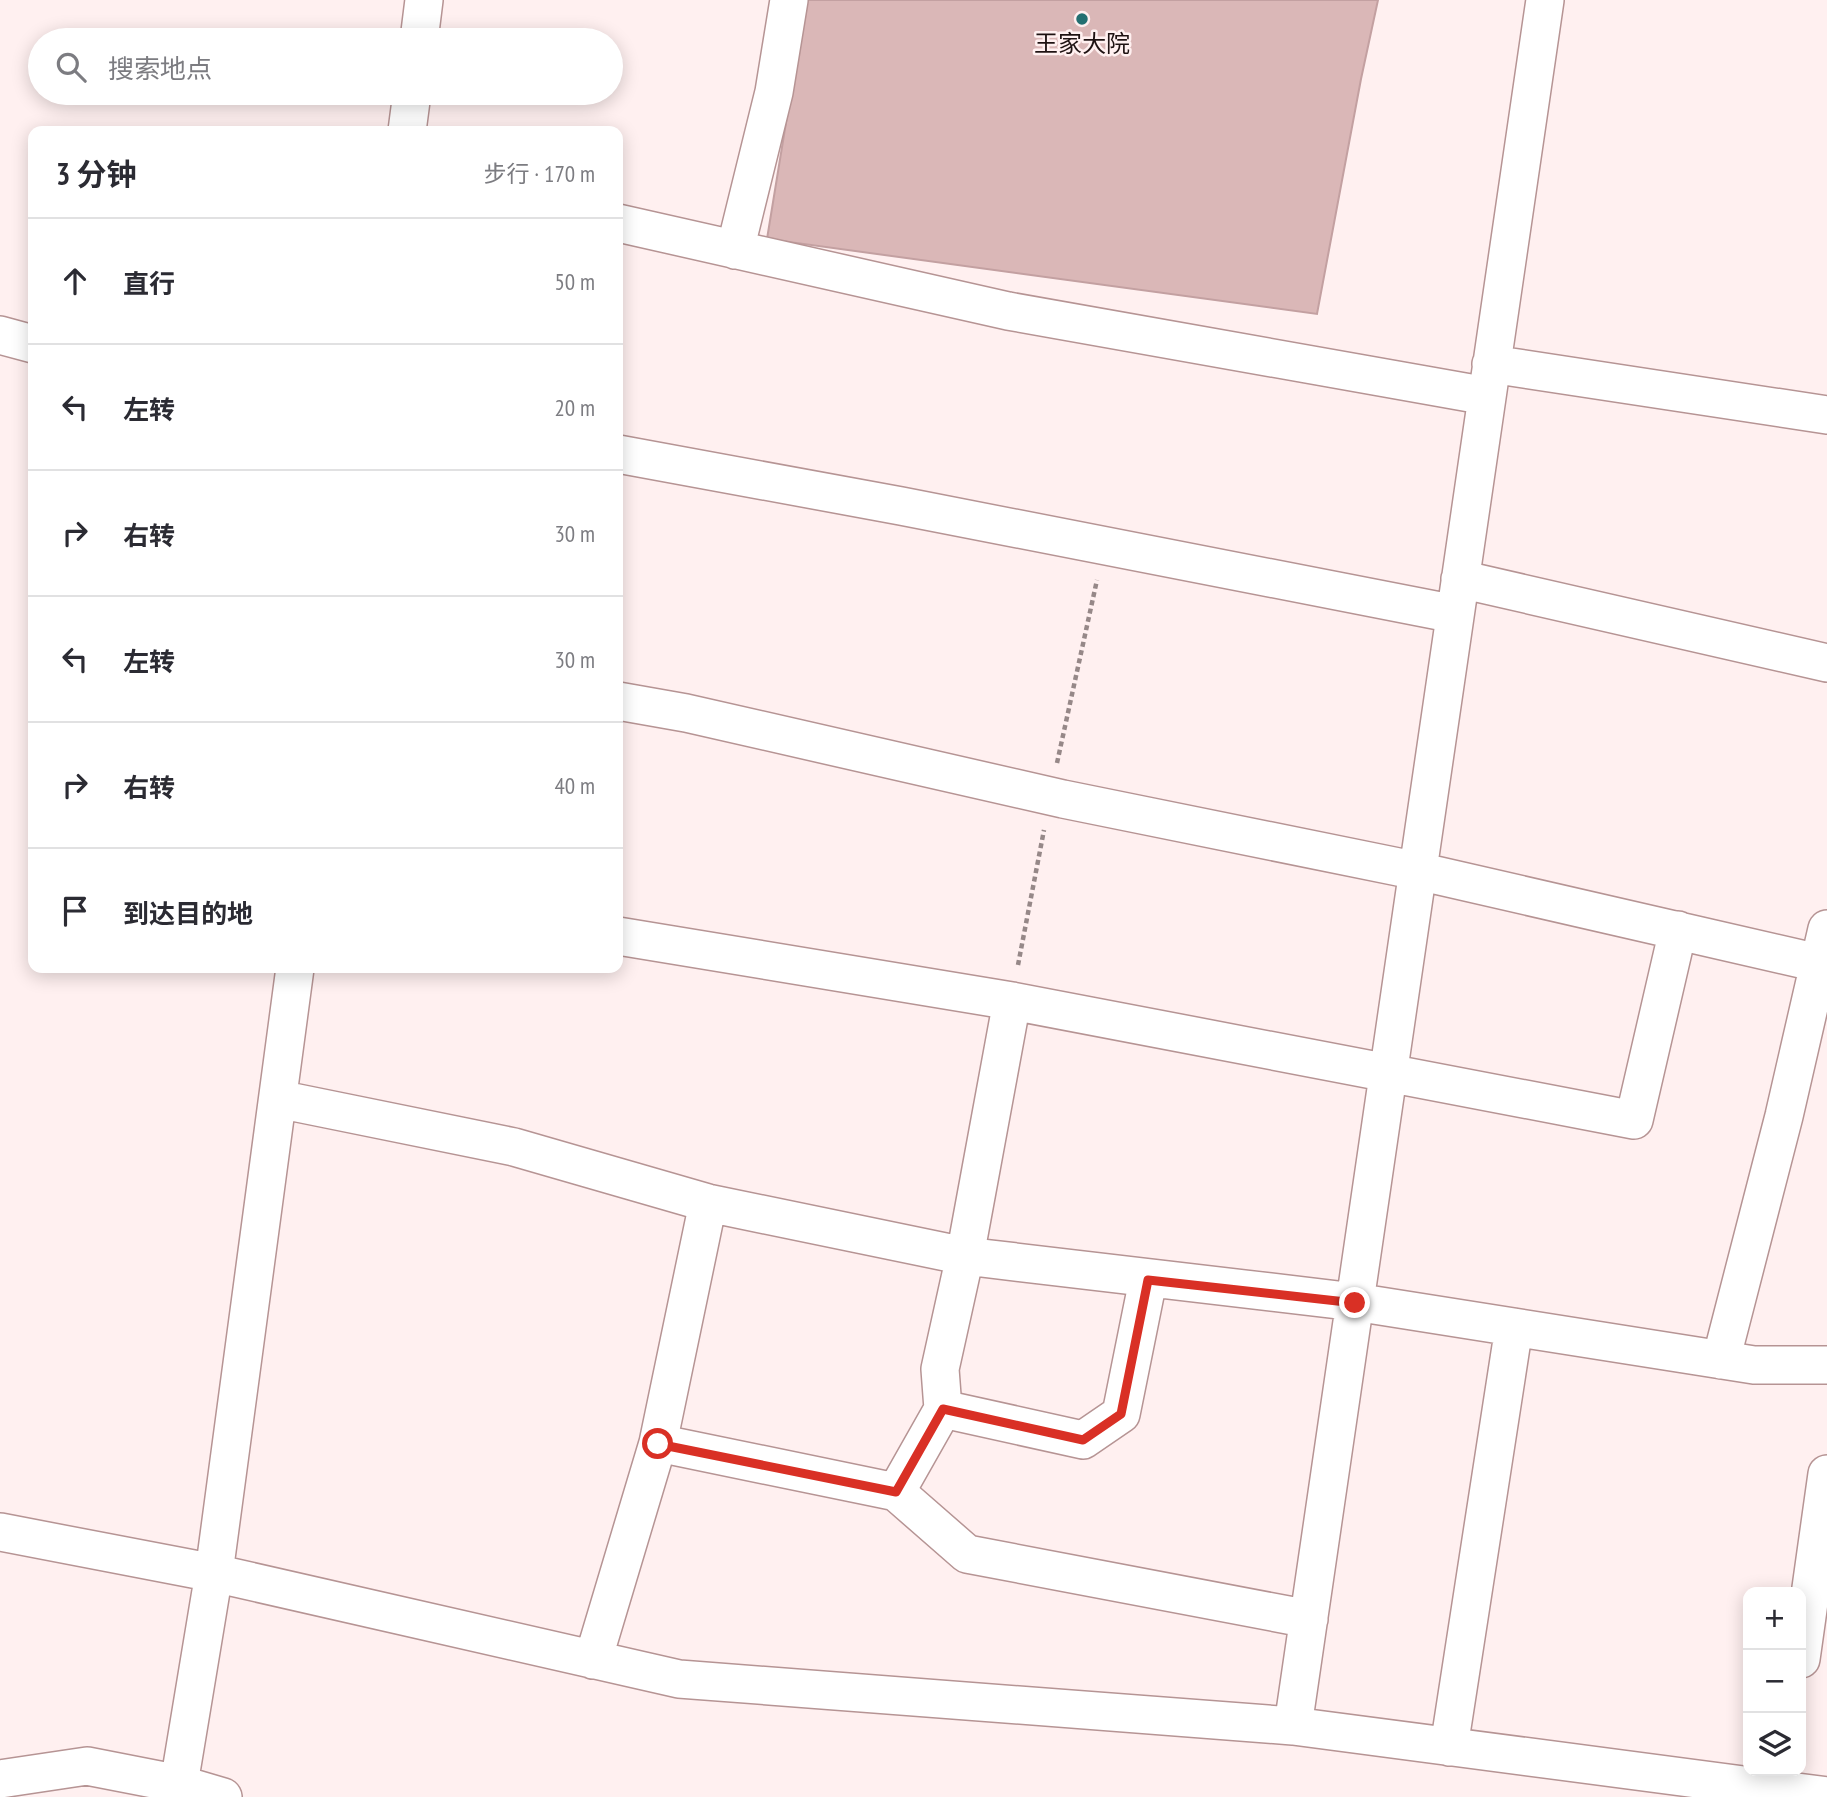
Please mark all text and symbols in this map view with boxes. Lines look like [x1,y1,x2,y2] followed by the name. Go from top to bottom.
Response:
[1074,11,1090,27] marker: 王家大院
[28,28,623,105] search box
[1034,28,1130,59] place label: 王家大院
[52,48,90,86] icon: search
[108,52,212,85] text: 搜索地点
[56,154,137,193] text: 3 分钟
[483,159,595,188] text: 步行 · 170 m
[56,262,94,300] icon: ahead
[123,267,175,300] text: 直行
[554,267,595,296] text: 50 m
[56,388,94,426] icon: left
[123,393,175,426] text: 左转
[554,393,595,422] text: 20 m
[56,514,94,552] icon: right
[123,519,175,552] text: 右转
[554,519,595,548] text: 30 m
[56,640,94,678] icon: left
[123,645,175,678] text: 左转
[554,645,595,674] text: 30 m
[56,766,94,804] icon: right
[123,771,175,804] text: 右转
[554,771,595,800] text: 40 m
[56,892,94,930] icon: arrive
[123,897,253,930] text: 到达目的地
[1339,1287,1370,1318] route end
[642,1428,673,1459] route start
[1743,1587,1806,1776] map controls
[1743,1587,1806,1650] button: +
[1743,1650,1806,1713] button: −
[1743,1713,1806,1776] button: layers

